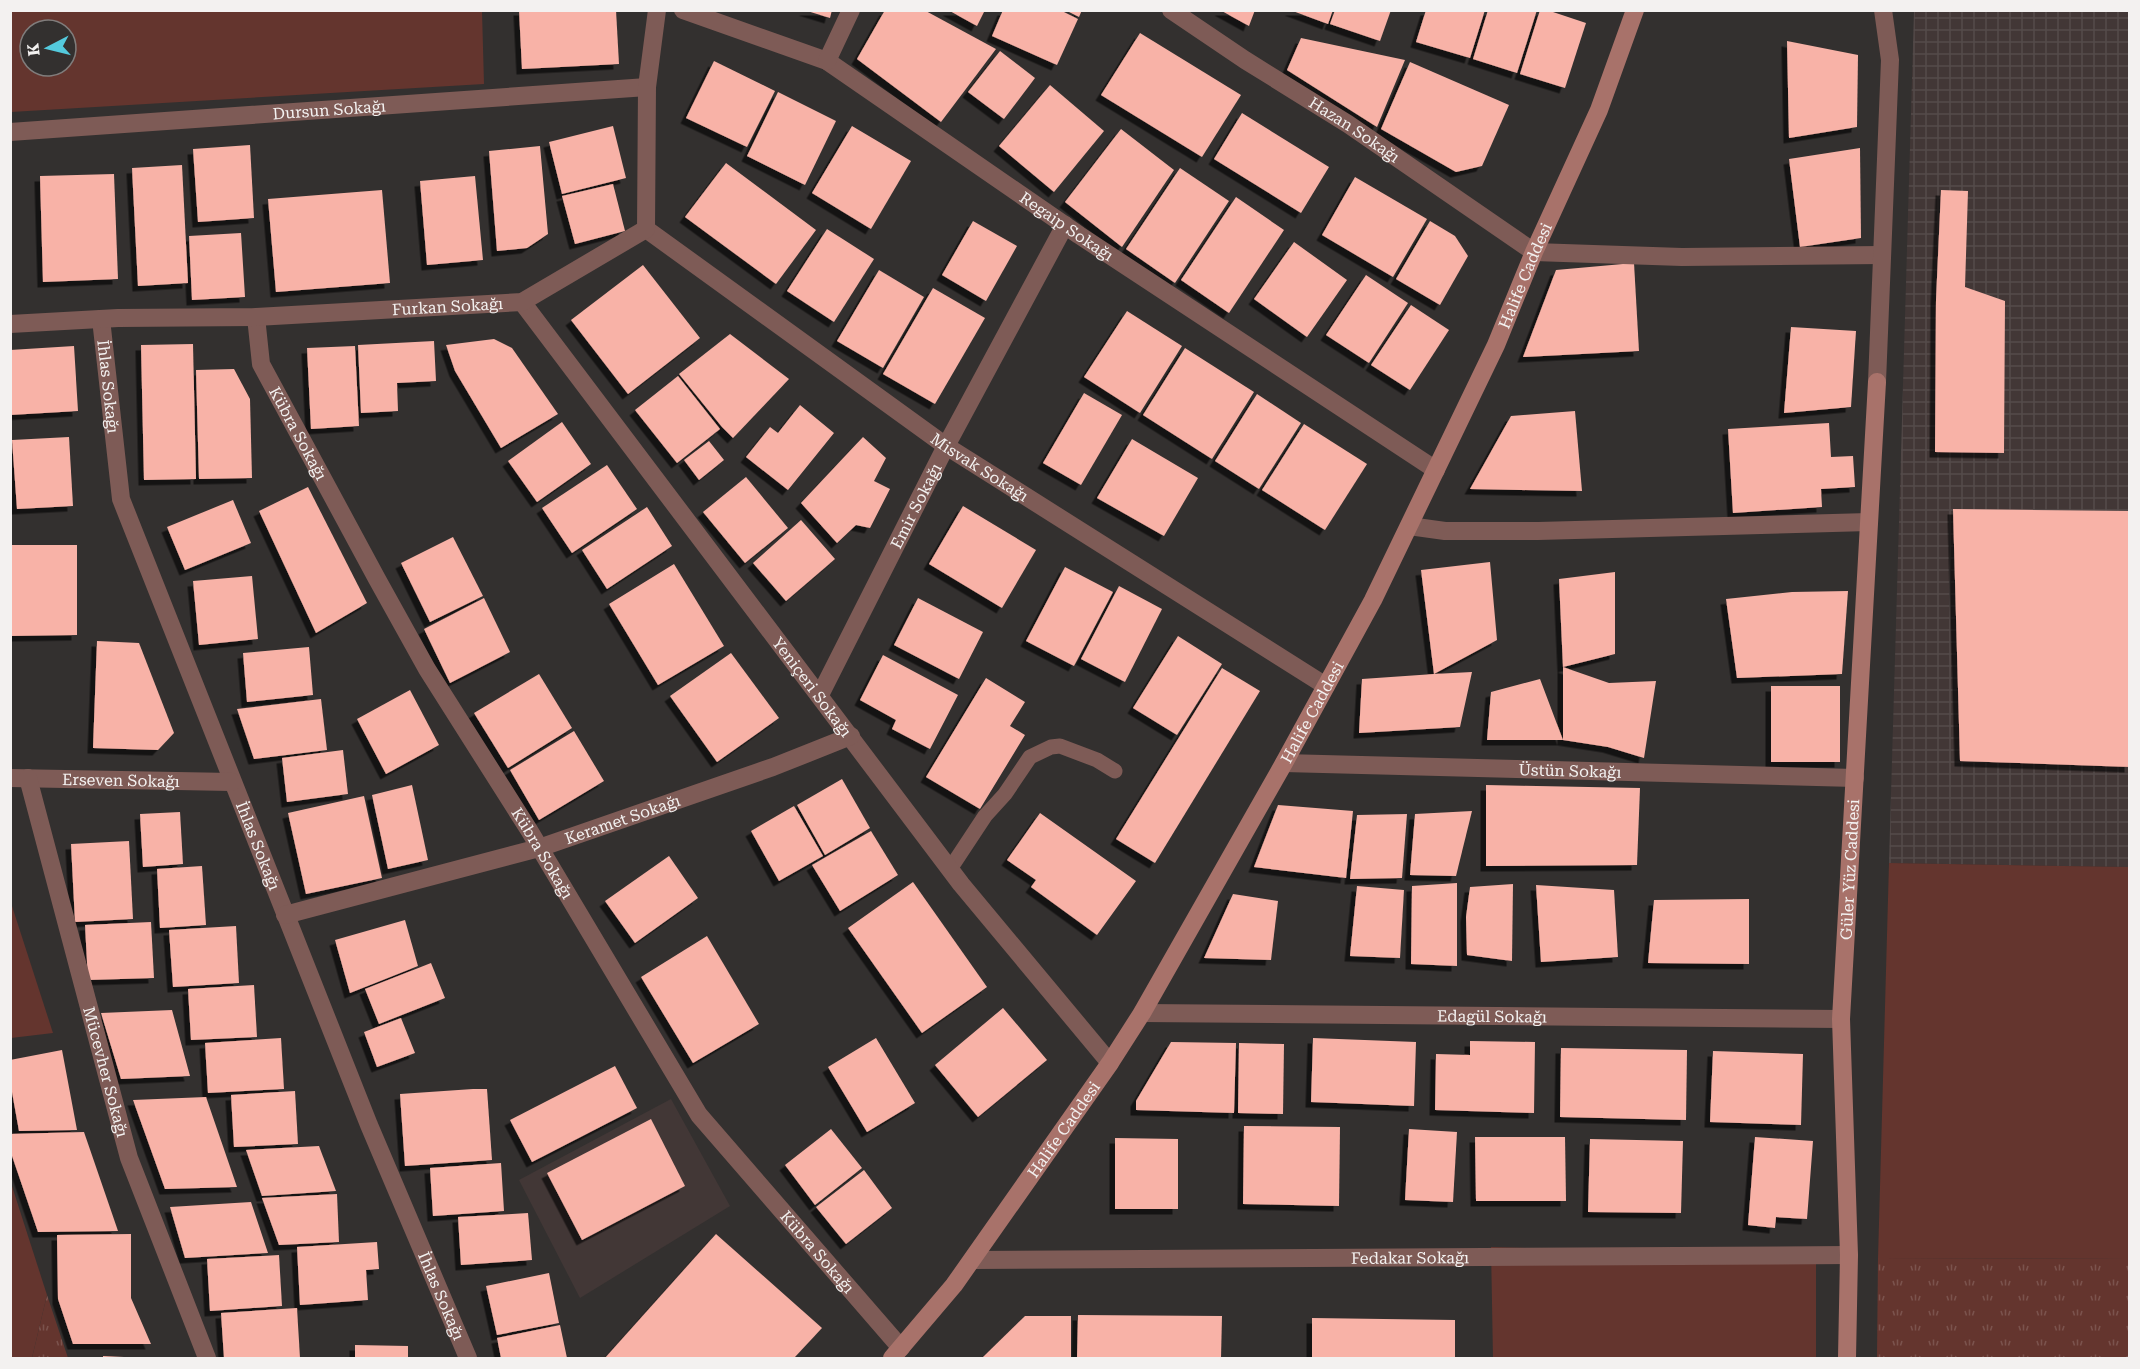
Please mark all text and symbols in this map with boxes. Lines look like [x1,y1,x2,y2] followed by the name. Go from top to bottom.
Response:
[18,18,78,78] north arrow
[23,42,44,57] text: K
[1306,93,1404,166] street label: Hazan Sokağı
[272,96,386,123] street label: Dursun Sokağı
[1016,188,1117,265] street label: Regaip Sokağı
[1494,220,1556,331] street label: Halife Caddesi
[391,294,504,319] street label: Furkan Sokağı
[94,339,123,434] street label: İhlas Sokağı
[266,383,331,483] street label: Kübra Sokağı
[927,429,1032,505] street label: Misvak Sokağı
[886,460,945,552] street label: Emir Sokağı
[769,633,856,740] street label: Yeniçeri Sokağı
[1276,658,1347,766] street label: Halife Caddesi
[1518,760,1622,781] street label: Üstün Sokağı
[62,769,180,791] street label: Erseven Sokağı
[562,790,683,848] street label: Keramet Sokağı
[232,798,284,893] street label: İhlas Sokağı
[1836,798,1863,940] street label: Güler Yüz Caddesi
[508,804,577,902] street label: Kübra Sokağı
[80,1004,133,1139] street label: Mücevher Sokağı
[1437,1006,1547,1026] street label: Edagül Sokağı
[1023,1078,1104,1181] street label: Halife Caddesi
[777,1207,859,1297] street label: Kübra Sokağı
[1351,1248,1469,1267] street label: Fedakar Sokağı
[414,1249,469,1343] street label: İhlas Sokağı

